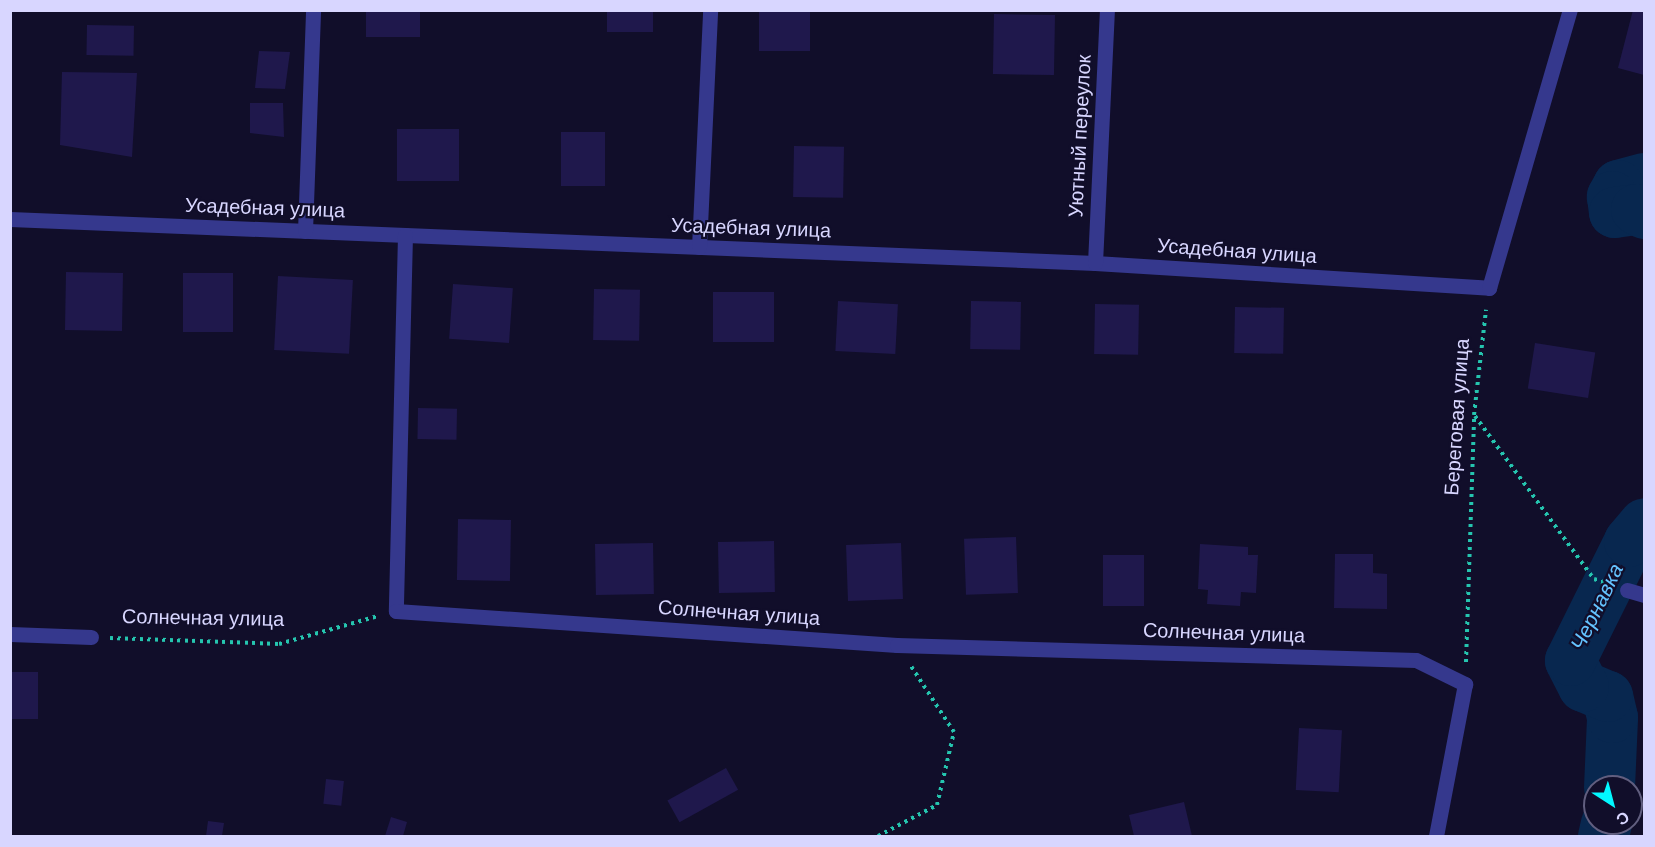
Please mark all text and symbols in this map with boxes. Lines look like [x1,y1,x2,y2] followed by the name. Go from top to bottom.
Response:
[1064,54,1096,218] street label: Уютный переулок
[185,193,345,223] street label: Усадебная улица
[671,213,831,243] street label: Усадебная улица
[1156,233,1318,269] street label: Усадебная улица
[1440,338,1474,496] street label: Береговая улица
[1565,560,1629,654] water label: Чернавка
[657,595,821,631] street label: Солнечная улица
[122,605,284,631] street label: Солнечная улица
[1143,618,1305,648] street label: Солнечная улица
[1583,775,1643,835] north arrow
[1613,808,1632,829] text: С

